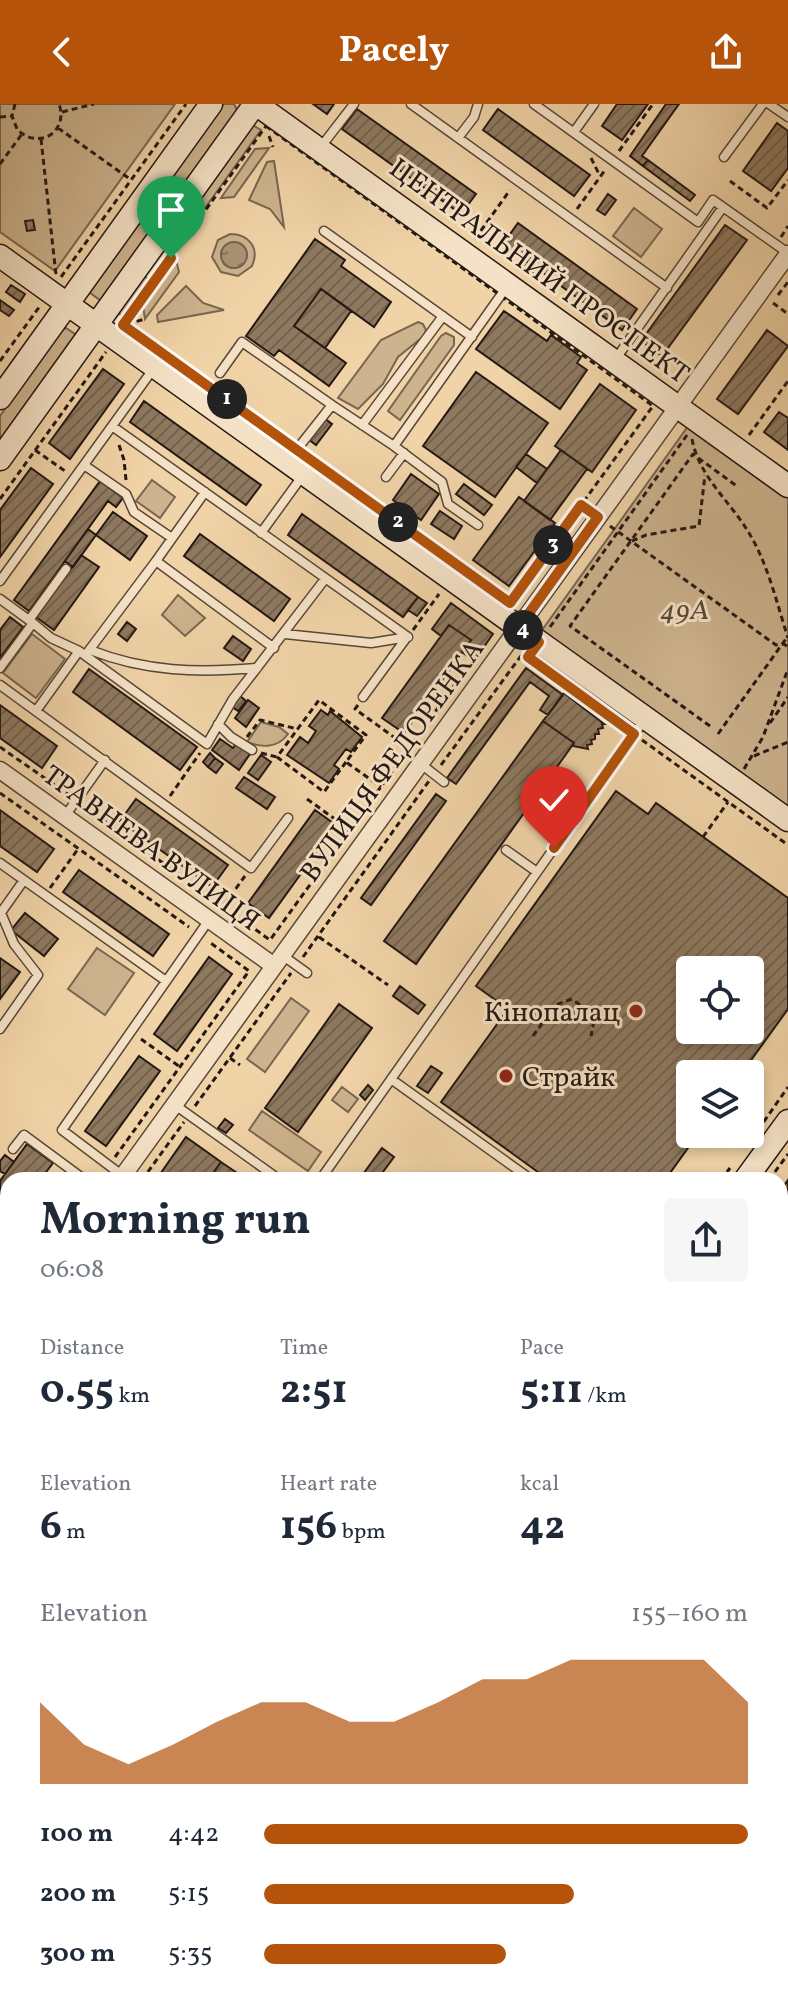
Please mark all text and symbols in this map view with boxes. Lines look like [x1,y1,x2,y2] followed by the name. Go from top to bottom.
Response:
[339,27,449,77] text: Pacely
[40,30,84,74] icon: back
[704,30,748,74] icon: share
[381,150,697,394] street label: ЦЕНТРАЛЬНИЙ ПРОСПЕКТ
[137,176,205,258] pin
[149,188,193,232] icon: arrive
[207,379,247,419] pin: 1
[223,383,231,414] text: 1
[378,502,418,542] pin: 2
[392,506,404,537] text: 2
[533,525,573,565] pin: 3
[547,529,559,560] text: 3
[660,592,710,631] park label: 49А
[503,610,543,650] pin: 4
[516,614,530,645] text: 4
[292,632,495,891] street label: ВУЛИЦЯ ФЕДОРЕНКА
[34,757,267,941] street label: ТРАВНЕВА ВУЛИЦЯ
[520,766,588,848] pin
[532,778,576,822] icon: check
[676,956,764,1148] map controls
[676,956,764,1044] button: locate
[484,994,620,1033] place label: Кінопалац
[627,1002,645,1020] marker: Кінопалац
[522,1059,615,1098] place label: Страйк
[676,1060,764,1148] button: layers
[497,1067,515,1085] marker: Страйк
[40,1191,311,1252] text: Morning run
[664,1198,748,1282] button: share
[40,1252,104,1288] text: 06:08
[40,1333,124,1364] text: Distance
[280,1333,328,1364] text: Time
[520,1333,564,1364] text: Pace
[40,1364,114,1420] text: 0.55
[280,1364,347,1420] text: 2:51
[520,1364,583,1420] text: 5:11
[114,1381,150,1412] text: km
[583,1381,627,1412] text: /km
[40,1469,131,1500] text: Elevation
[280,1469,377,1500] text: Heart rate
[520,1469,559,1500] text: kcal
[40,1500,62,1556] text: 6
[280,1500,337,1556] text: 156
[520,1500,565,1556] text: 42
[62,1517,86,1548] text: m
[337,1517,386,1548] text: bpm
[40,1596,148,1632] text: Elevation
[631,1596,748,1632] text: 155–160 m
[40,1816,113,1852] text: 100 m
[168,1816,219,1852] text: 4:42
[40,1876,116,1912] text: 200 m
[168,1876,209,1912] text: 5:15
[40,1936,116,1972] text: 300 m
[168,1936,213,1972] text: 5:35

